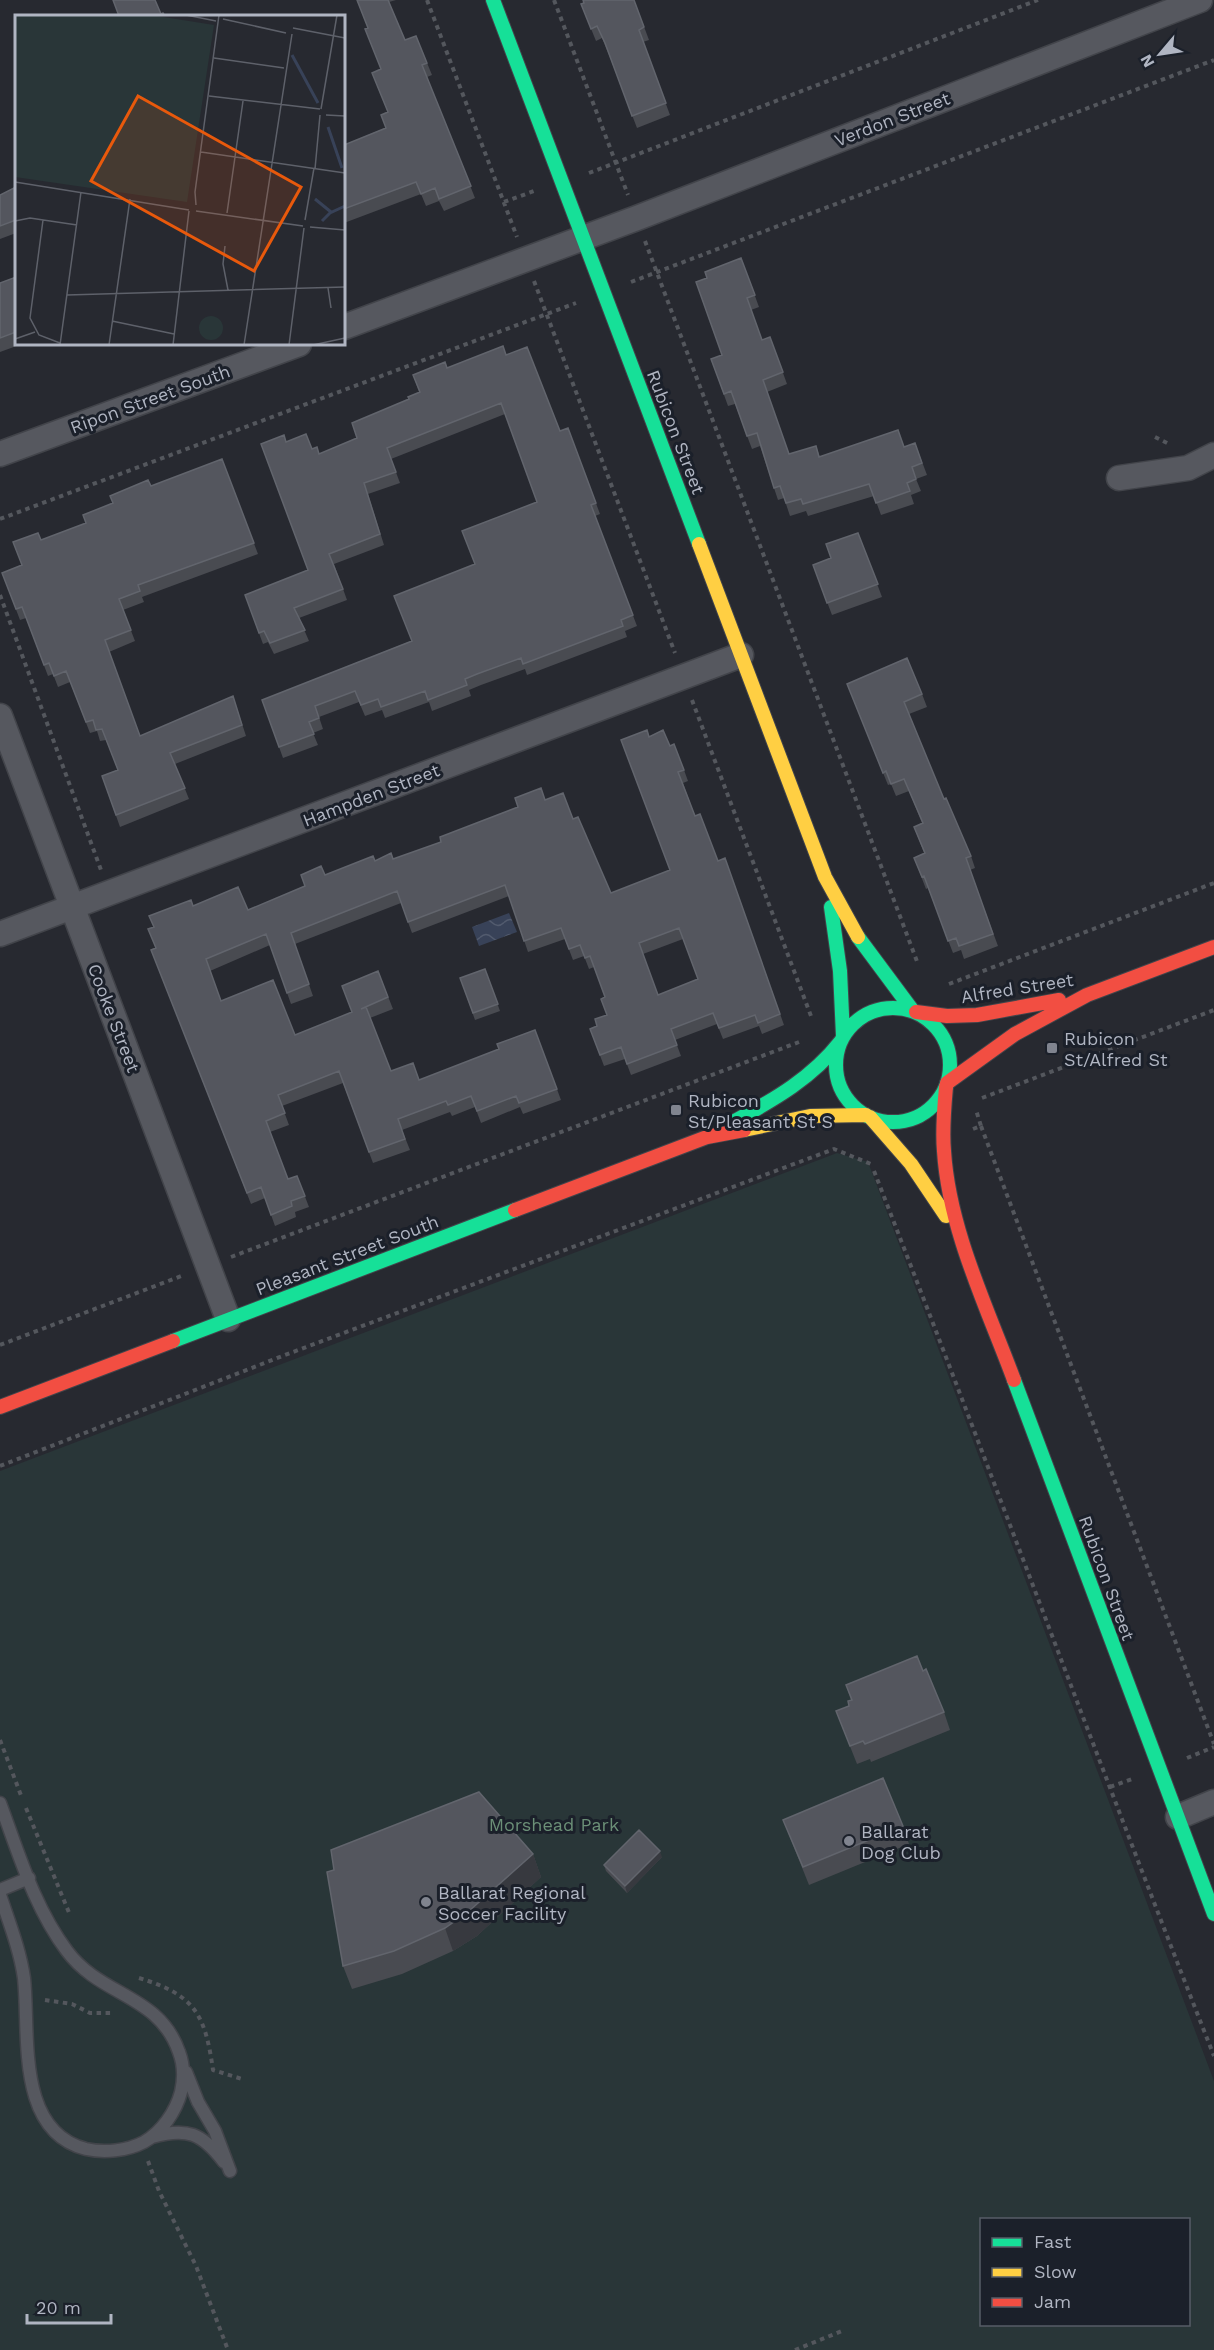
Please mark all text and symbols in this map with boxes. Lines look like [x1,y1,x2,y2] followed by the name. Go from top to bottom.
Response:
[15,15,345,345] inset map
[1130,24,1190,84] north arrow
[1136,51,1159,71] text: N
[831,87,953,151] street label: Verdon Street
[67,360,233,438] street label: Ripon Street South
[643,367,709,497] street label: Rubicon Street
[300,759,443,831] street label: Hampden Street
[84,961,144,1076] street label: Cooke Street
[959,969,1075,1007] street label: Alfred Street
[1064,1028,1168,1070] place label: Rubicon St/Alfred St
[1045,1041,1059,1055] marker: Rubicon St/Alfred St
[688,1090,833,1132] place label: Rubicon St/Pleasant St S
[669,1103,683,1117] marker: Rubicon St/Pleasant St S
[253,1210,441,1300] street label: Pleasant Street South
[1075,1513,1139,1644] street label: Rubicon Street
[489,1814,619,1835] park label: Morshead Park
[861,1821,941,1863] place label: Ballarat Dog Club
[842,1834,856,1848] marker: Ballarat Dog Club
[438,1882,586,1924] place label: Ballarat Regional Soccer Facility
[419,1895,433,1909] marker: Ballarat Regional Soccer Facility
[980,2218,1190,2326] legend
[1034,2231,1072,2252] text: Fast
[1034,2261,1077,2282] text: Slow
[27,2287,111,2325] scale bar
[1034,2291,1071,2312] text: Jam
[36,2297,81,2318] text: 20 m

